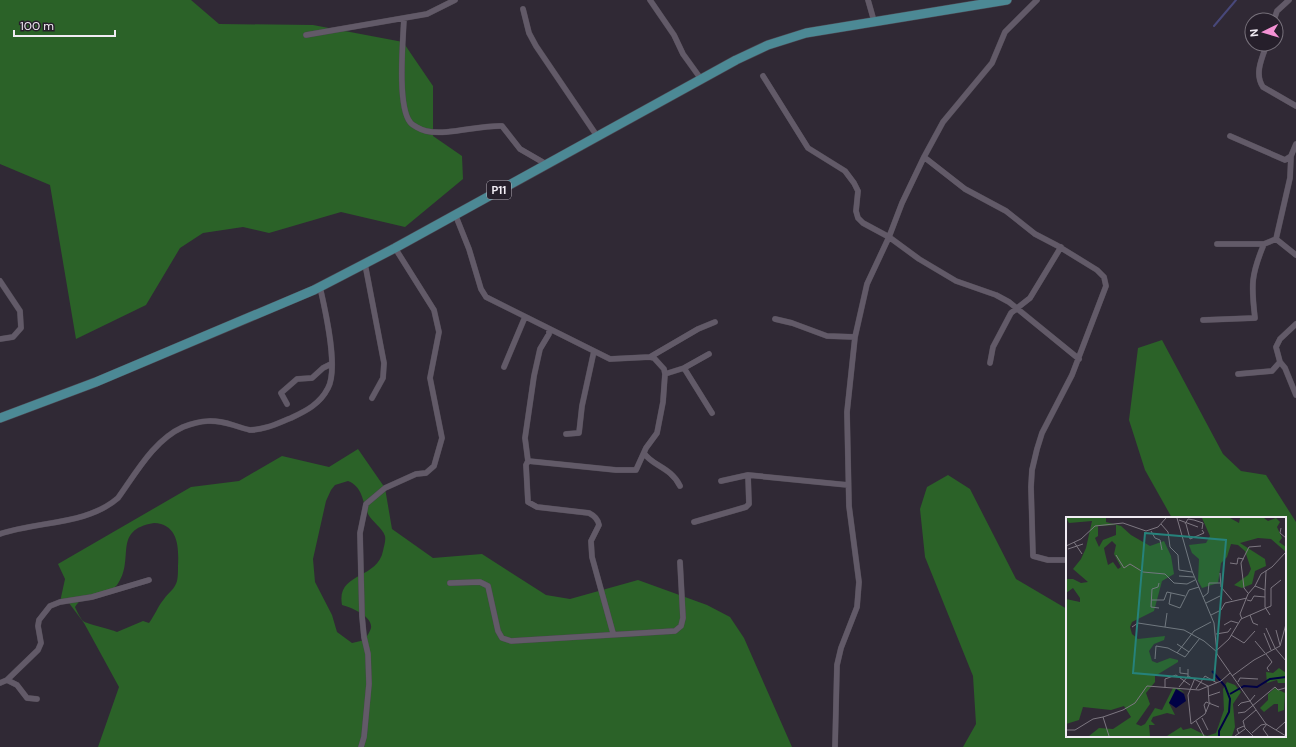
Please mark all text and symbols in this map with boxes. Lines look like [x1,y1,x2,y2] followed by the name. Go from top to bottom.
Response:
[14,12,115,38] scale bar
[1244,12,1284,52] north arrow
[20,18,54,34] text: 100 m
[1247,28,1261,37] text: N
[487,181,511,199] road number: P11
[1066,517,1286,737] inset map

